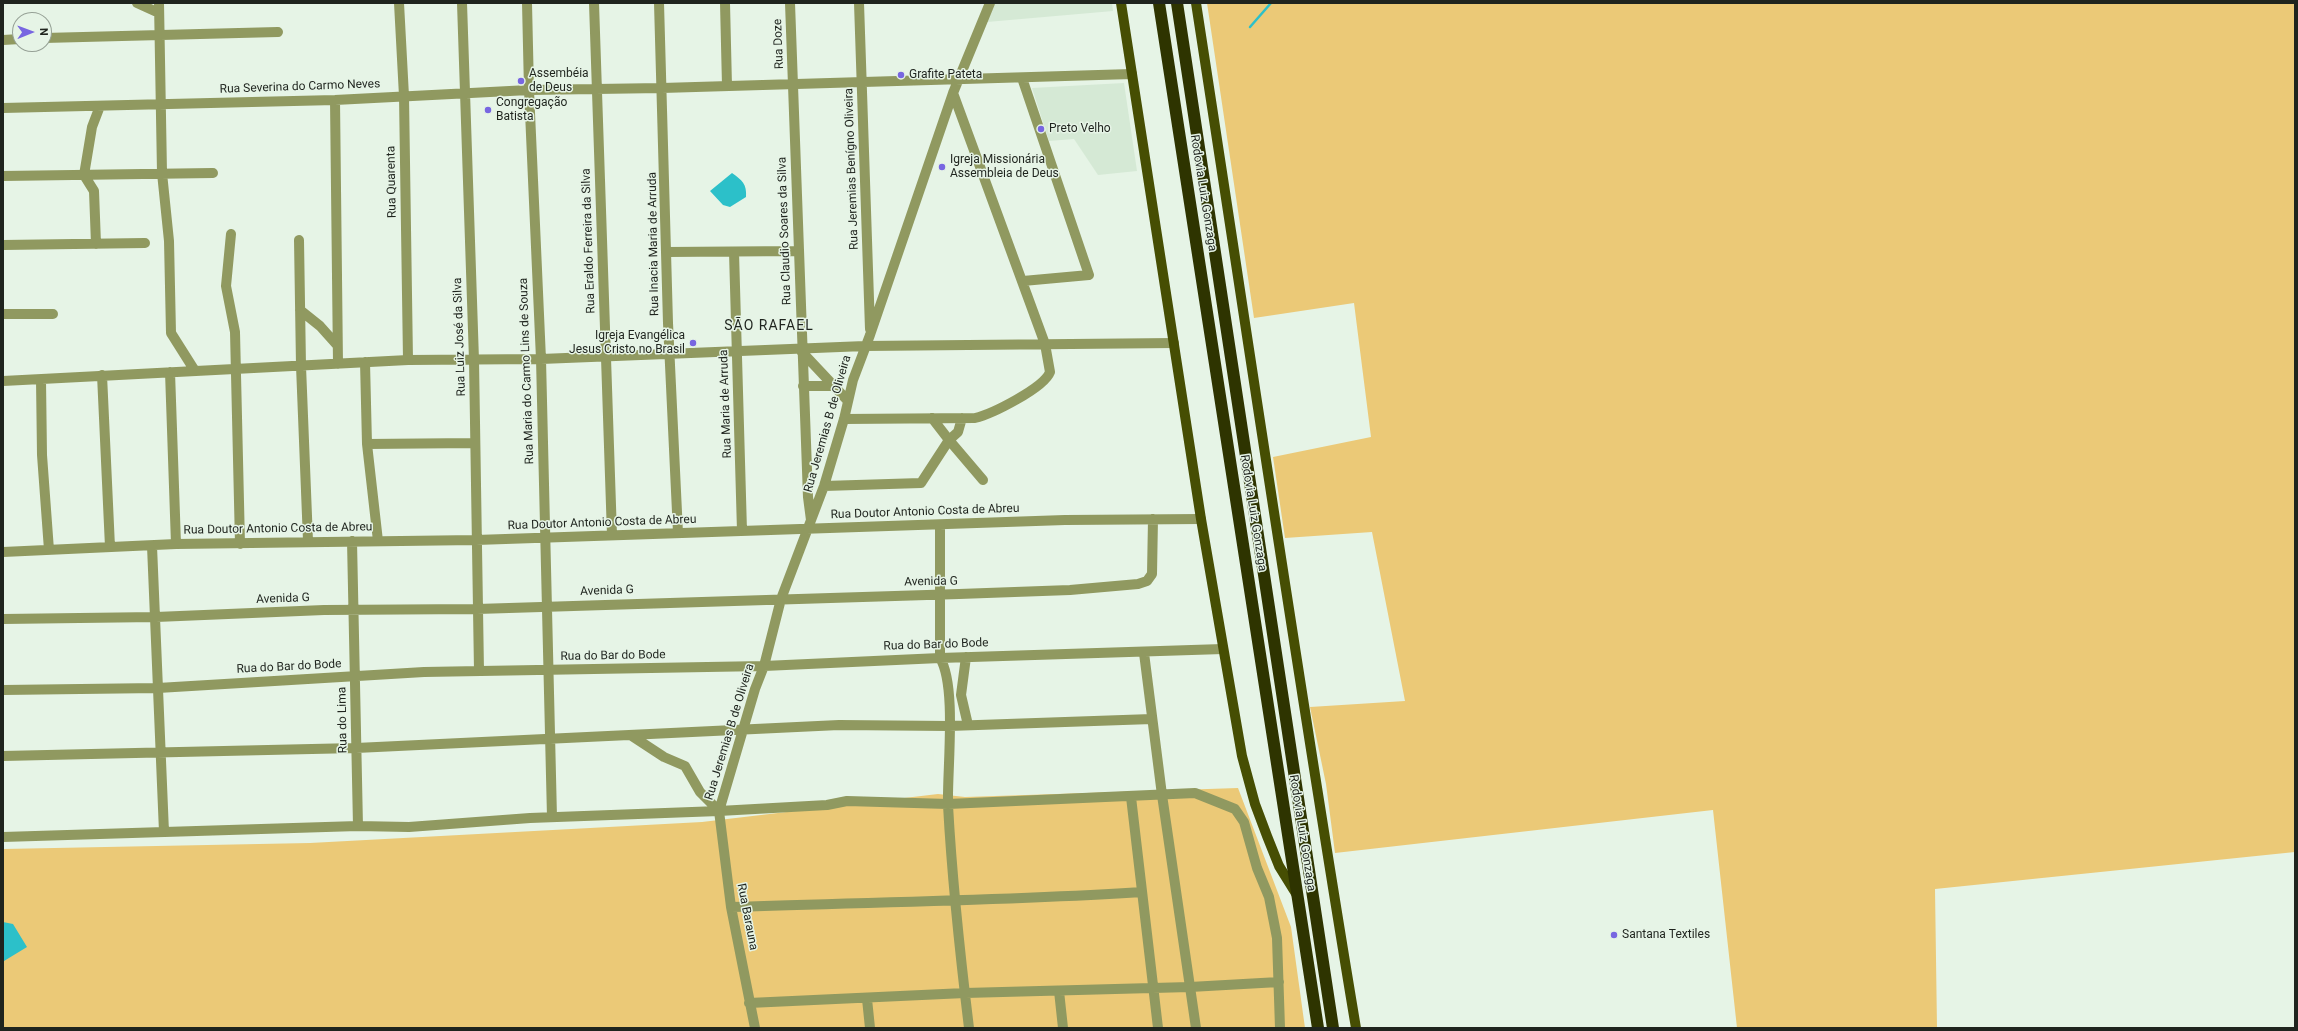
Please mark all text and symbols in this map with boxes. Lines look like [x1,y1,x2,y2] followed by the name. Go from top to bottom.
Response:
[12,12,52,52] north arrow
[771,19,787,69] street label: Rua Doze
[37,28,50,36] text: N
[529,67,589,95] place label: Assembéia de Deus
[909,68,982,82] place label: Grafite Pateta
[896,70,906,80] marker: Grafite Pateta
[516,76,526,86] marker: Assembéia de Deus
[219,77,381,97] street label: Rua Severina do Carmo Neves
[842,88,862,250] street label: Rua Jeremias Benígno Oliveira
[496,96,567,124] place label: Congregação Batista
[483,105,493,115] marker: Congregação Batista
[1049,122,1111,136] place label: Preto Velho
[1036,124,1046,134] marker: Preto Velho
[1187,134,1219,252] street label: Rodovia Luiz Gonzaga
[384,146,400,218] street label: Rua Quarenta
[950,153,1059,181] place label: Igreja Missionária Assembleia de Deus
[775,157,795,305] street label: Rua Claudio Soares da Silva
[937,162,947,172] marker: Igreja Missionária Assembleia de Deus
[579,168,599,314] street label: Rua Eraldo Ferreira da Silva
[646,172,662,316] street label: Rua Inacia Maria de Arruda
[451,277,469,397] street label: Rua Luiz José da Silva
[517,277,537,465] street label: Rua Maria do Carmo Lins de Souza
[724,318,814,334] district label: SÃO RAFAEL
[569,329,685,357] place label: Igreja Evangélica Jesus Cristo no Brasil
[688,338,698,348] marker: Igreja Evangélica Jesus Cristo no Brasil
[717,349,735,459] street label: Rua Maria de Arruda
[802,354,854,494] street label: Rua Jeremias B de Oliveira
[1237,454,1269,572] street label: Rodovia Luiz Gonzaga
[830,502,1020,522] street label: Rua Doutor Antonio Costa de Abreu
[507,513,697,533] street label: Rua Doutor Antonio Costa de Abreu
[183,520,373,538] street label: Rua Doutor Antonio Costa de Abreu
[904,574,958,590] street label: Avenida G
[580,583,634,599] street label: Avenida G
[256,591,310,607] street label: Avenida G
[883,636,989,654] street label: Rua do Bar do Bode
[560,648,666,664] street label: Rua do Bar do Bode
[236,657,342,677] street label: Rua do Bar do Bode
[702,662,758,802] street label: Rua Jeremias B de Oliveira
[335,687,351,753] street label: Rua do Lima
[1286,774,1318,892] street label: Rodovia Luiz Gonzaga
[733,882,761,952] street label: Rua Barauna
[1622,928,1710,942] place label: Santana Textiles
[1609,930,1619,940] marker: Santana Textiles

